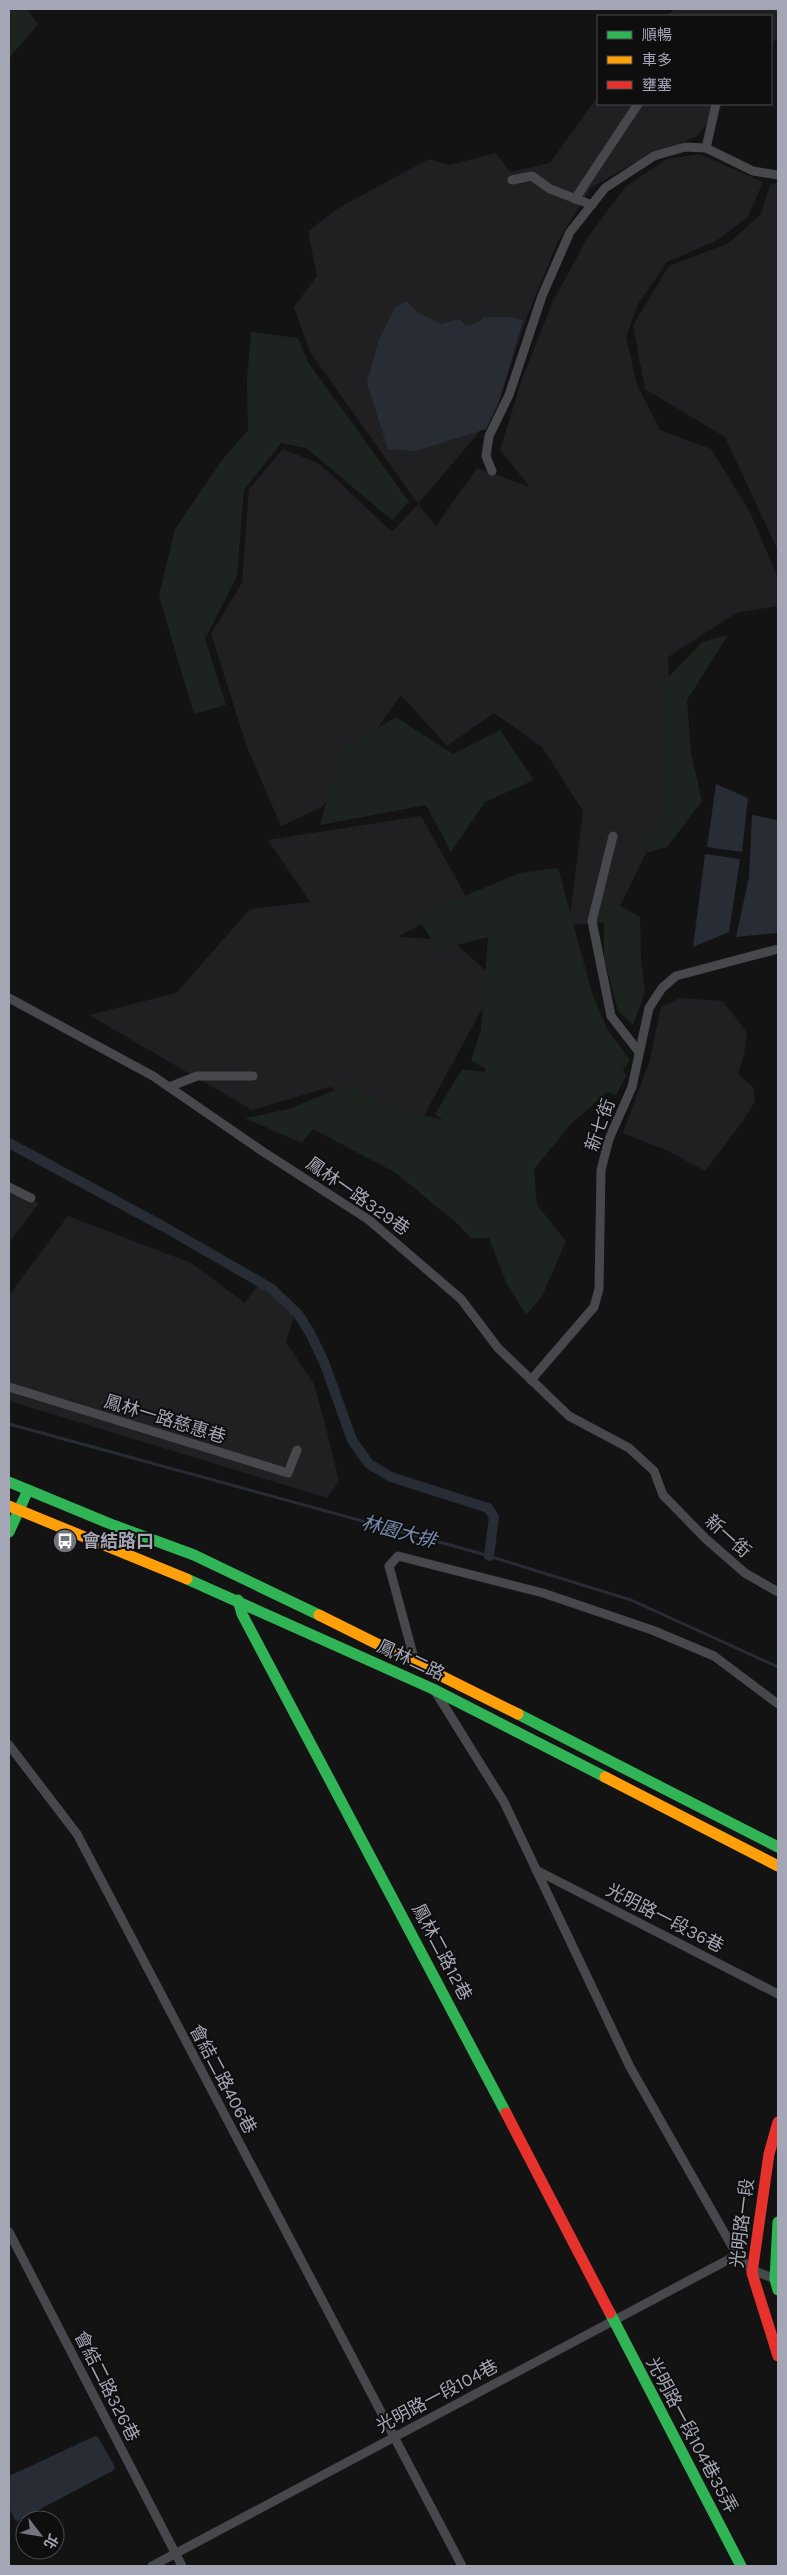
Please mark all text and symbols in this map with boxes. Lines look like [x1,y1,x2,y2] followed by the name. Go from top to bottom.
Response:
[597,15,772,105] legend
[642,26,672,44] text: 順暢
[642,51,672,69] text: 車多
[642,76,672,94] text: 壅塞
[580,1096,620,1154] street label: 新七街
[302,1152,414,1240] street label: 鳳林一路329巷
[102,1390,228,1448] street label: 鳳林一路慈惠巷
[701,1510,755,1562] street label: 新一街
[359,1512,441,1553] water label: 林園大排
[52,1528,78,1554] bus stop icon: 會結路口
[82,1530,154,1552] place label: 會結路口
[374,1635,448,1685] street label: 鳳林二路
[603,1879,727,1957] street label: 光明路一段36巷
[407,1900,477,2004] street label: 鳳林二路12巷
[185,2020,261,2138] street label: 會結二路406巷
[726,2177,758,2269] street label: 光明路一段
[70,2327,144,2445] street label: 會結二路326巷
[642,2353,742,2517] street label: 光明路一段104巷35弄
[372,2355,502,2437] street label: 光明路一段104巷
[15,2510,65,2560] north arrow
[40,2531,62,2552] text: 北

